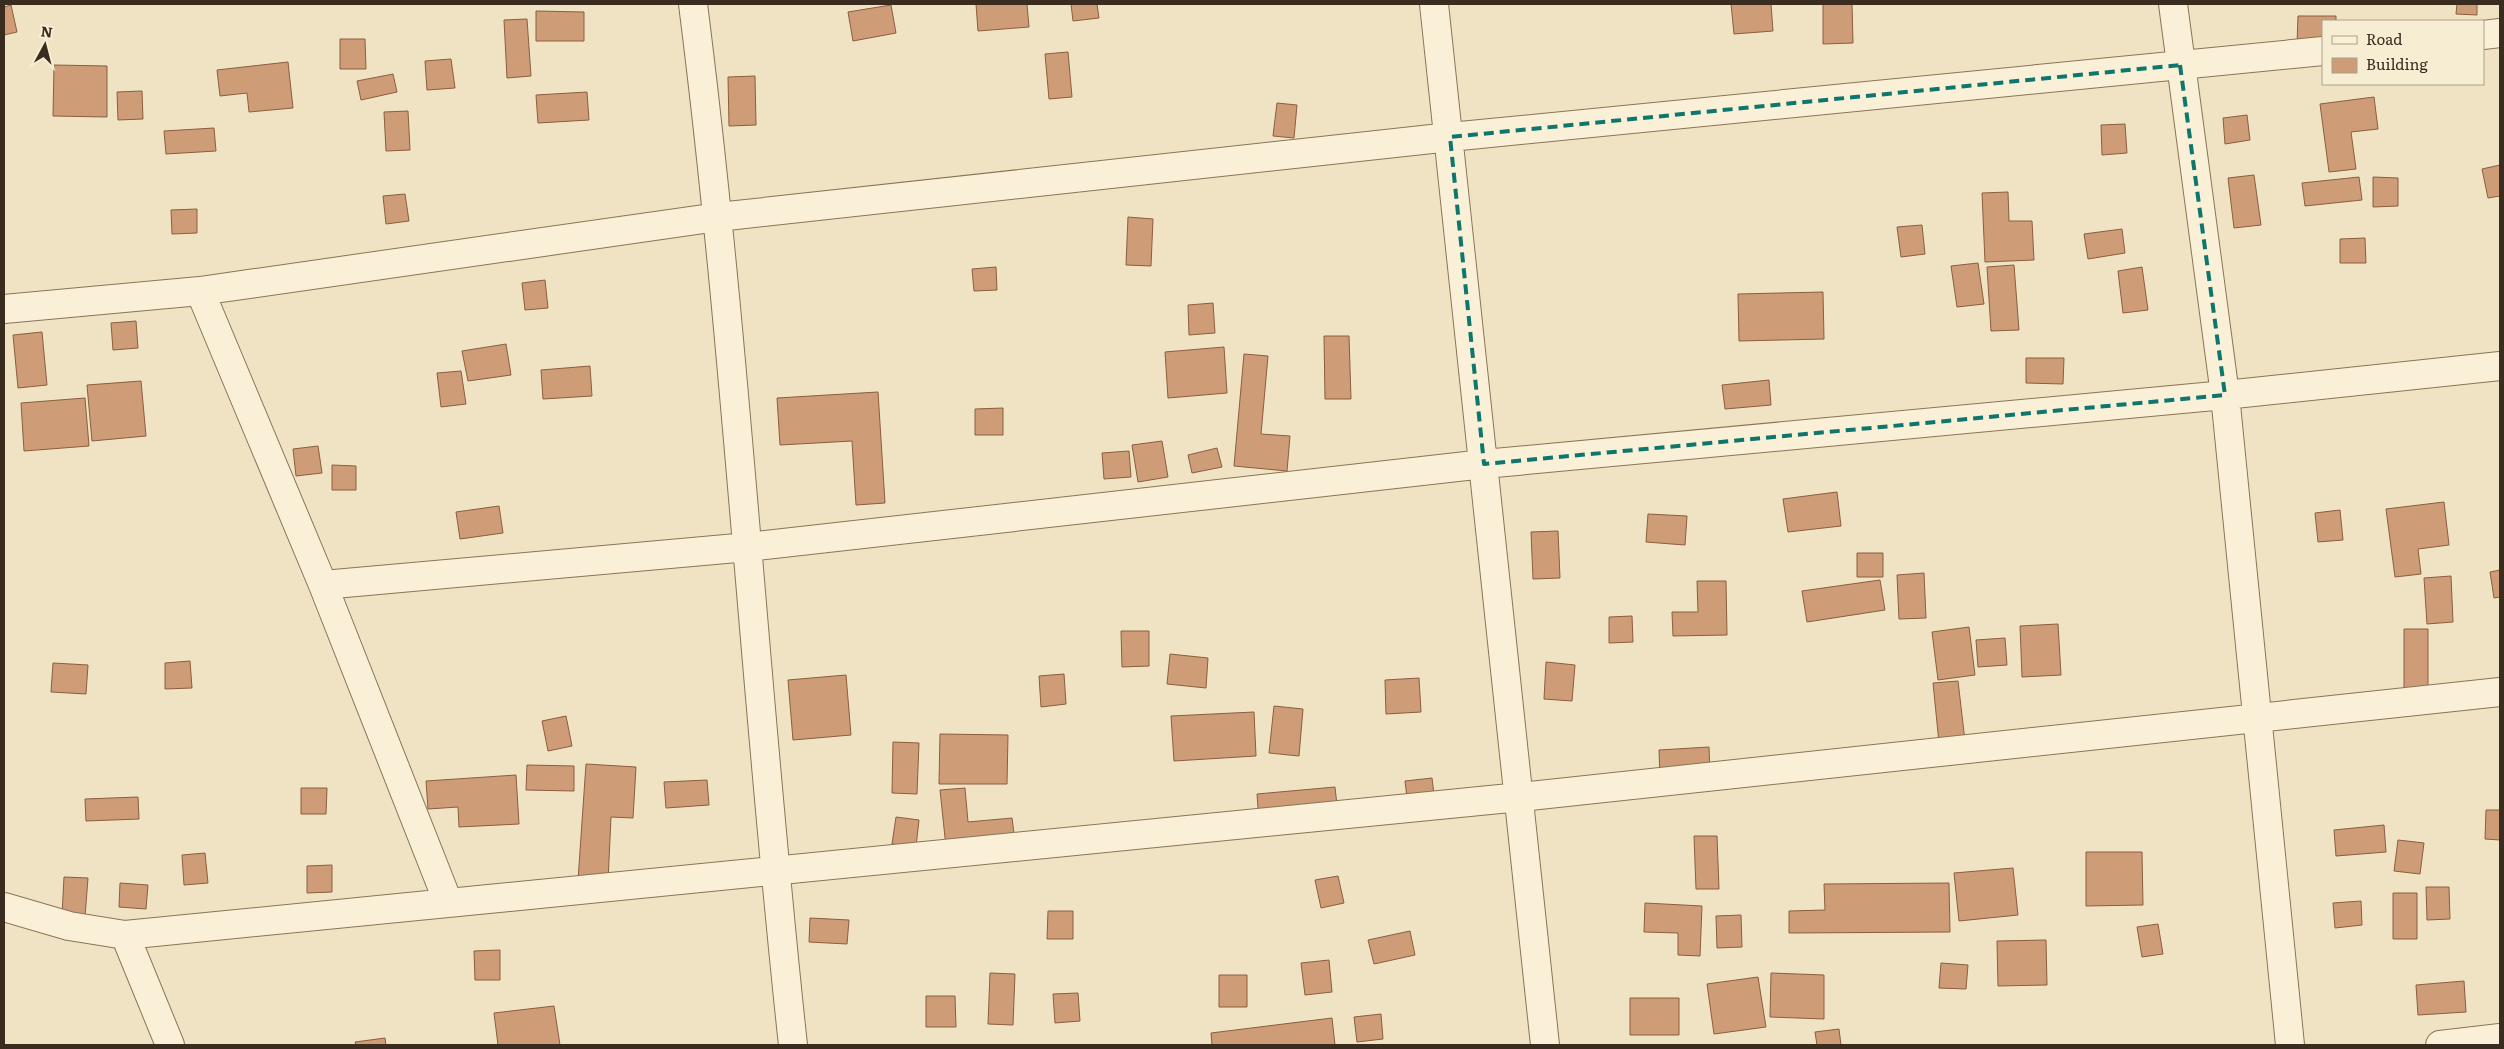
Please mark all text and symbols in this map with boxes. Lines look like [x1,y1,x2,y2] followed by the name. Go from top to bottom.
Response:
[20,20,70,70] north arrow
[40,20,54,42] text: N
[2322,20,2484,85] legend
[2366,27,2402,50] text: Road
[2366,52,2428,75] text: Building

